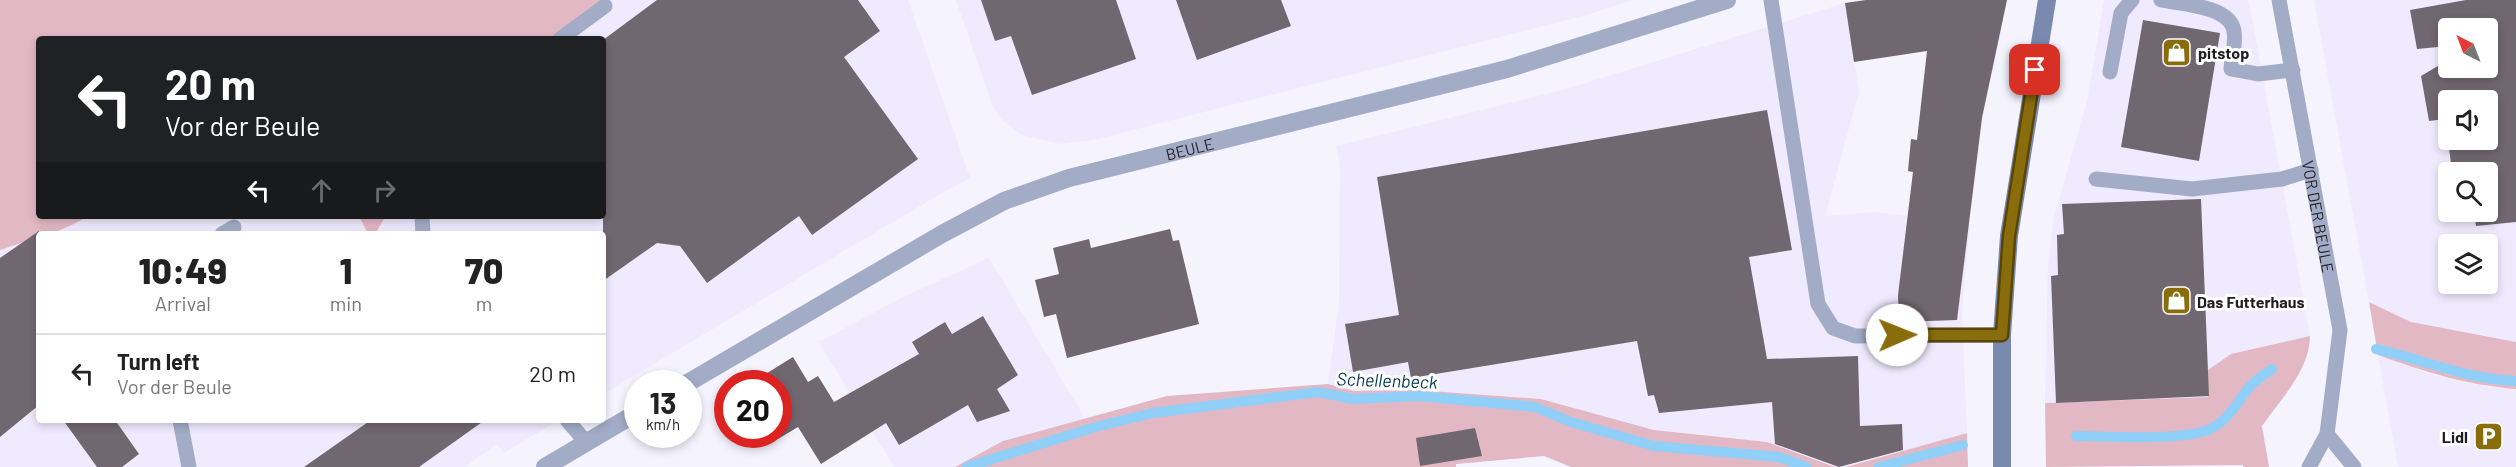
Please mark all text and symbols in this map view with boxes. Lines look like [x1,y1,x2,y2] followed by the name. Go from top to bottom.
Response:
[2438,18,2498,78] north arrow
[2438,18,2498,294] map controls
[2161,36,2193,68] shop icon: pitstop
[2198,43,2249,62] place label: pitstop
[2009,44,2060,95] pin
[2018,53,2051,86] icon: arrive
[165,58,256,108] text: 20 m
[66,60,144,138] icon: left
[2438,90,2498,150] button: sound
[165,109,320,141] text: Vor der Beule
[1163,133,1215,163] street label: BEULE
[2299,159,2339,274] street label: VOR DER BEULE
[2438,162,2498,222] button: search
[242,174,275,207] icon: left
[305,174,338,207] icon: ahead
[368,174,401,207] icon: right
[2438,234,2498,294] button: layers
[139,248,227,291] text: 10:49
[339,248,352,291] text: 1
[465,248,503,291] text: 70
[2160,285,2192,317] shop icon: Das Futterhaus
[155,291,211,315] text: Arrival
[330,291,362,315] text: min
[476,291,492,315] text: m
[2197,292,2305,311] place label: Das Futterhaus
[1865,303,1929,367] position arrow
[117,348,200,374] text: Turn left
[66,357,99,390] icon: left
[529,360,576,386] text: 20 m
[1336,367,1438,393] water label: Schellenbeck
[714,370,792,448] speed limit sign: 20
[117,374,232,398] text: Vor der Beule
[650,384,676,420] text: 13
[646,415,680,433] text: km/h
[2473,420,2505,452] parking icon: Lidl
[2442,427,2468,446] place label: Lidl

